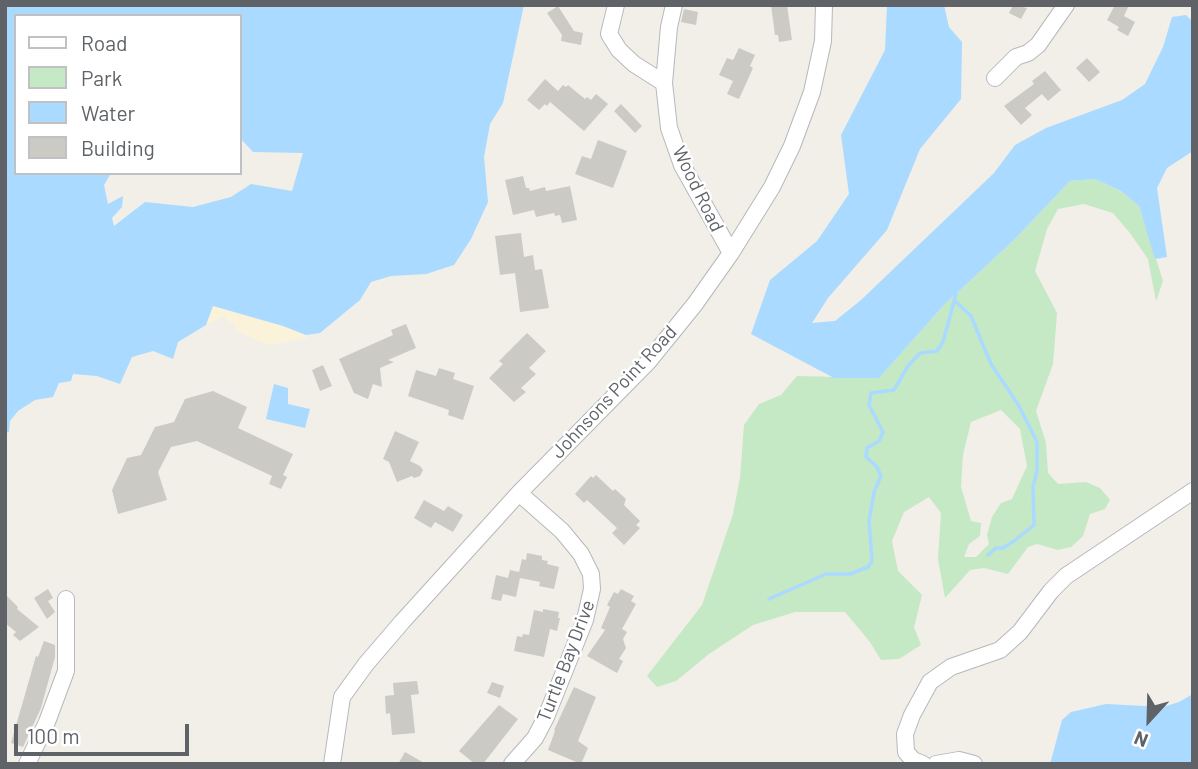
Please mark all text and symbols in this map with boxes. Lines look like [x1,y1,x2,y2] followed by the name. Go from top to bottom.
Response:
[14,14,242,175] legend
[81,30,127,55] text: Road
[81,65,122,90] text: Park
[81,100,135,125] text: Water
[81,135,155,160] text: Building
[667,142,729,236] street label: Wood Road
[546,321,682,463] street label: Johnsons Point Road
[532,597,600,725] street label: Turtle Bay Drive
[1114,685,1184,755] north arrow
[18,710,192,754] scale bar
[27,723,80,748] text: 100 m
[1131,727,1151,753] text: N

